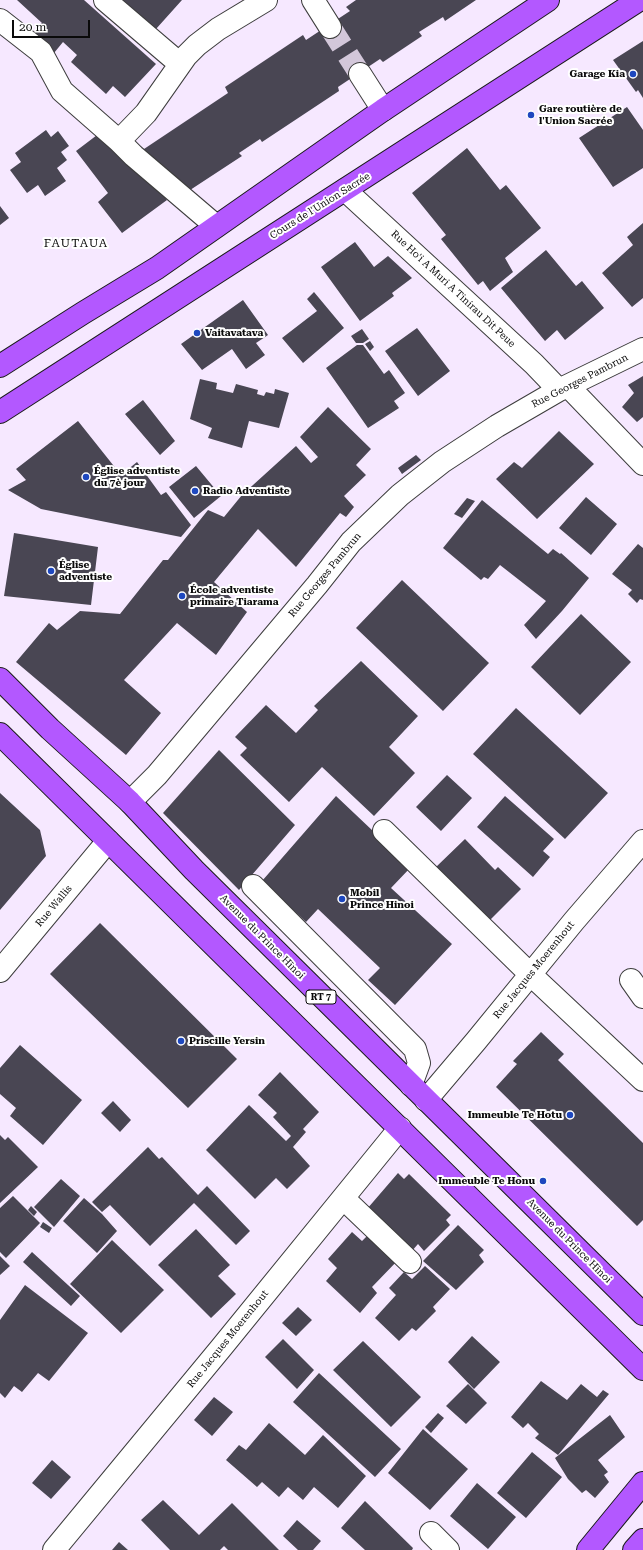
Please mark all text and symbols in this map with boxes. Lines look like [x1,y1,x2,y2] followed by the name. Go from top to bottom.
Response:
[14,12,92,38] scale bar
[19,20,46,34] text: 20 m
[570,68,625,80] place label: Garage Kia
[628,69,638,79] marker: Garage Kia
[539,103,622,126] place label: Gare routière de l'Union Sacrée
[526,110,536,120] marker: Gare routière de l'Union Sacrée
[268,170,372,242] street label: Cours de l'Union Sacrée
[388,228,518,350] street label: Rue Ho'i A Muri A Tinirau Dit Peue
[44,236,108,250] district label: FAUTAUA
[205,327,263,339] place label: Vaitavatava
[192,328,202,338] marker: Vaitavatava
[530,351,630,411] street label: Rue Georges Pambrun
[94,465,180,488] place label: Église adventiste du 7è jour
[81,472,91,482] marker: Église adventiste du 7è jour
[203,485,290,497] place label: Radio Adventiste
[190,486,200,496] marker: Radio Adventiste
[286,530,364,620] street label: Rue Georges Pambrun
[59,559,112,582] place label: Église adventiste
[46,566,56,576] marker: Église adventiste
[190,584,279,608] place label: École adventiste primaire Tiarama
[177,591,187,601] marker: École adventiste primaire Tiarama
[33,883,75,929] street label: Rue Wallis
[350,887,414,910] place label: Mobil Prince Hinoi
[217,892,307,982] street label: Avenue du Prince Hīnoi
[337,894,347,904] marker: Mobil Prince Hinoi
[491,919,577,1021] street label: Rue Jacques Moerenhout
[306,990,336,1004] road number: RT 7
[189,1035,265,1047] place label: Priscille Yersin
[176,1036,186,1046] marker: Priscille Yersin
[468,1109,562,1121] place label: Immeuble Te Hotu
[565,1110,575,1120] marker: Immeuble Te Hotu
[438,1175,535,1187] place label: Immeuble Te Honu
[538,1176,548,1186] marker: Immeuble Te Honu
[524,1196,614,1286] street label: Avenue du Prince Hīnoi
[185,1288,271,1390] street label: Rue Jacques Moerenhout

